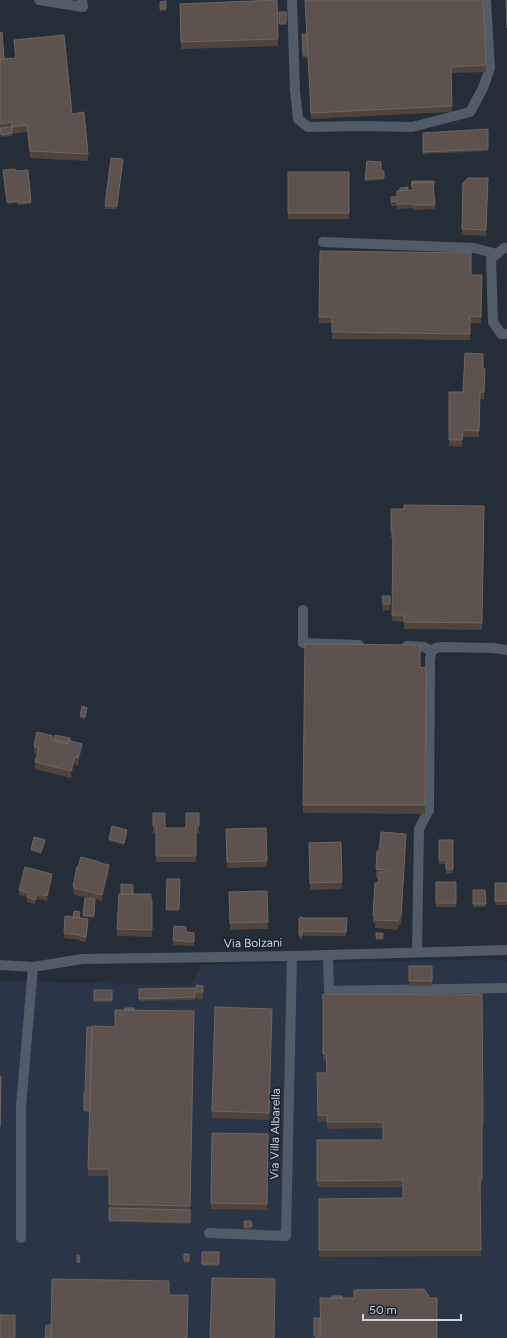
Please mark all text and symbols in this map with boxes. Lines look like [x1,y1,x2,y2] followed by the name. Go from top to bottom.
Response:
[224,935,282,951] street label: Via Bolzani
[267,1088,283,1180] street label: Via Villa Albarella
[363,1296,461,1322] scale bar
[369,1303,397,1317] text: 50 m

